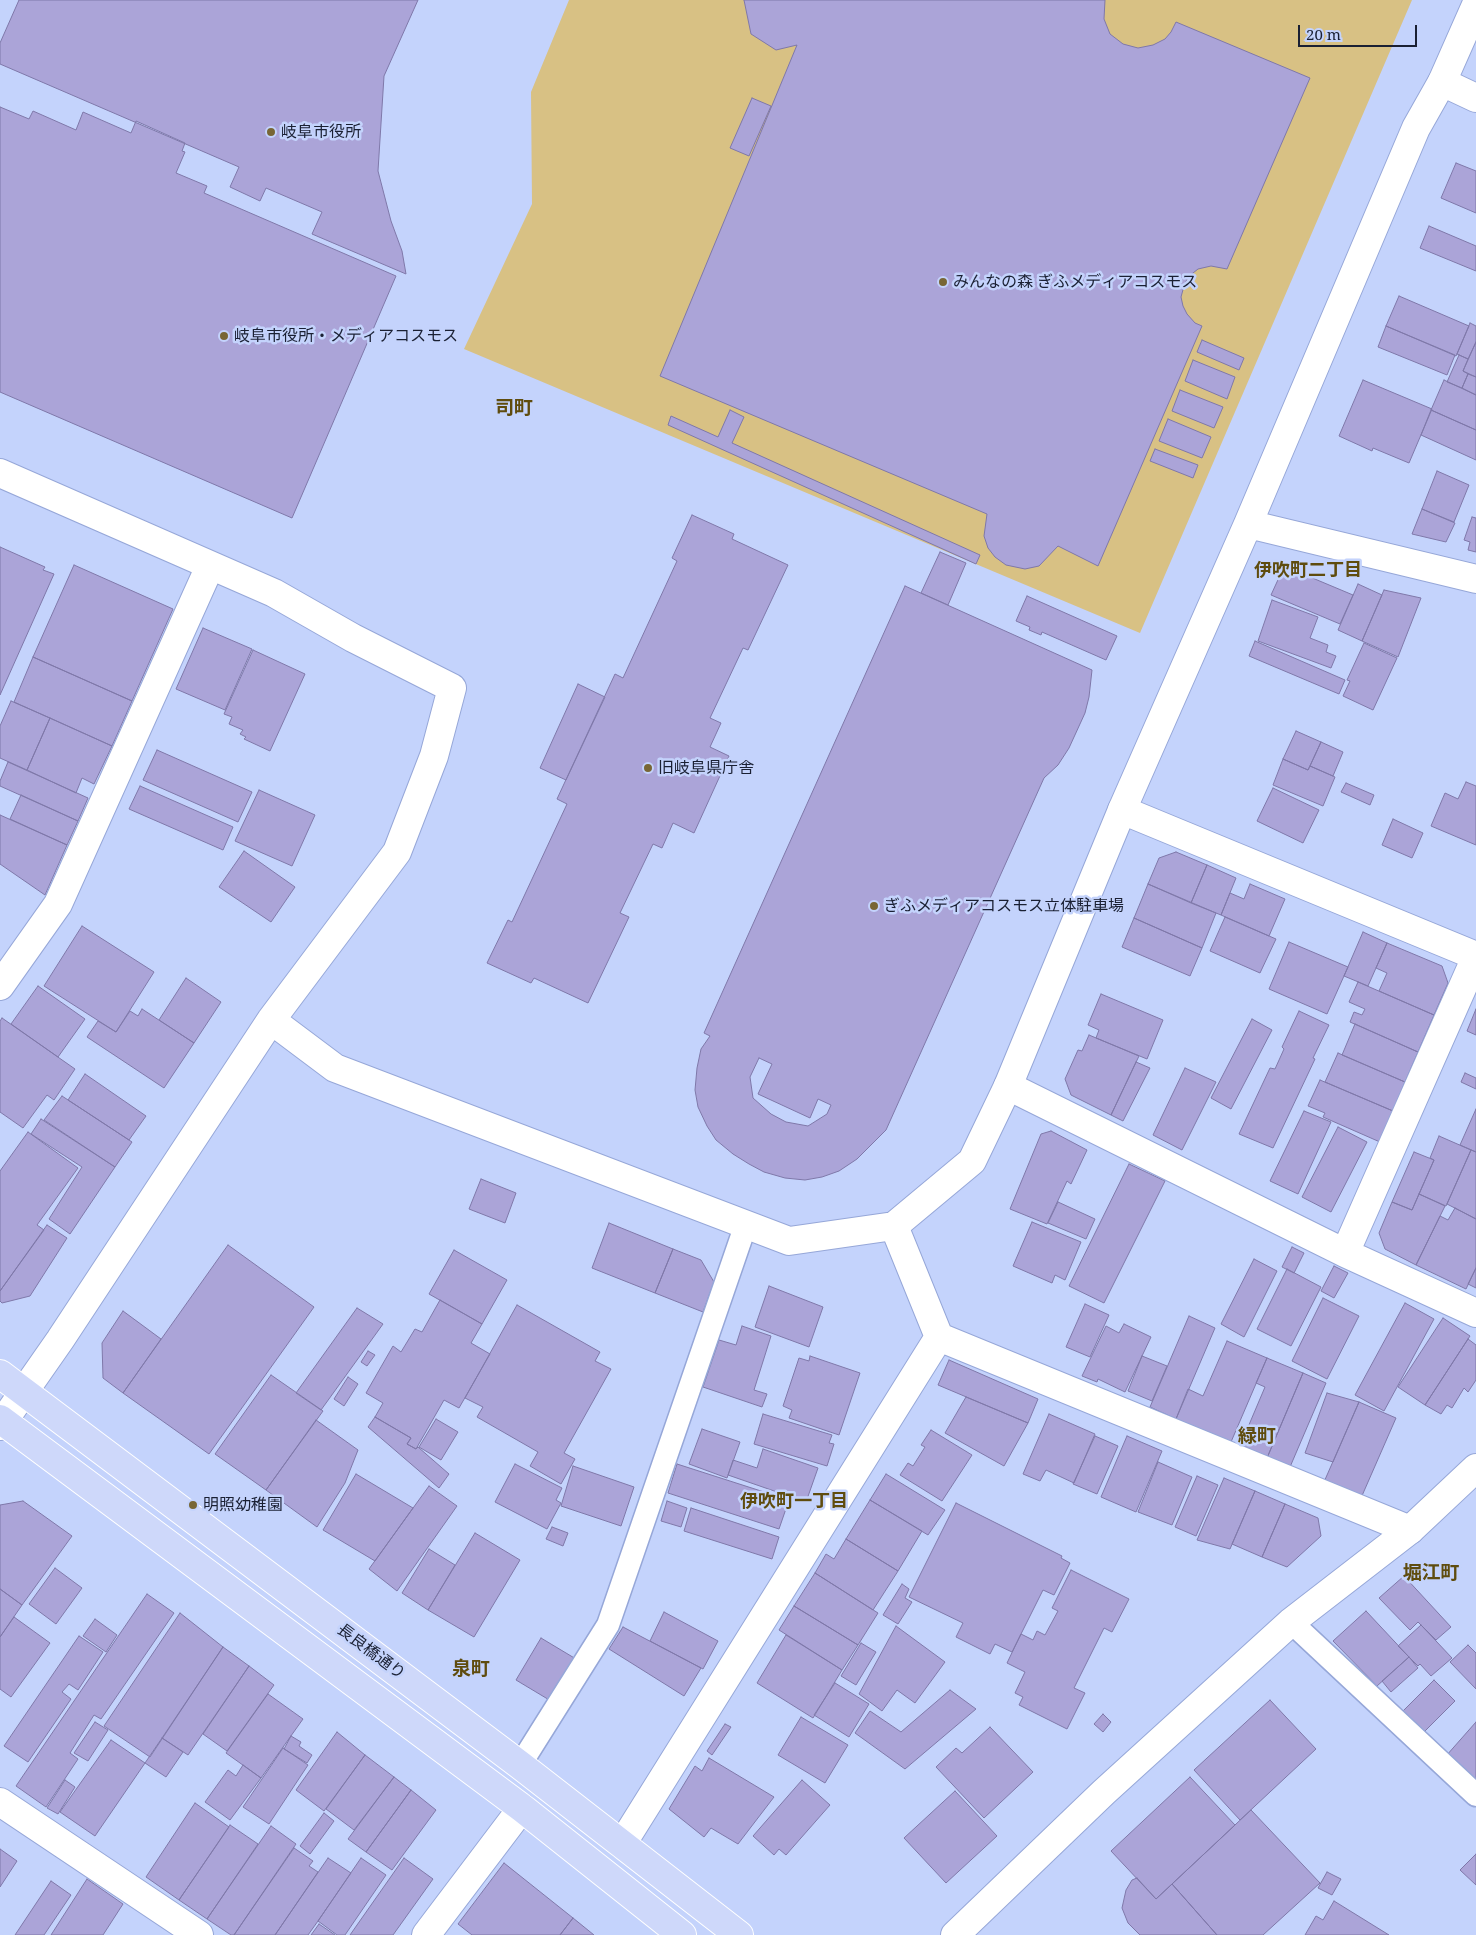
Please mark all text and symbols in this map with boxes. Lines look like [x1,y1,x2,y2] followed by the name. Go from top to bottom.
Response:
[1301,15,1420,47] scale bar
[1306,24,1341,44] text: 20 m
[281,122,361,142] place label: 岐阜市役所
[265,126,277,138] marker: 岐阜市役所
[953,272,1197,292] place label: みんなの森 ぎふメディアコスモス
[937,276,949,288] marker: みんなの森 ぎふメディアコスモス
[234,326,458,346] place label: 岐阜市役所・メディアコスモス
[218,330,230,342] marker: 岐阜市役所・メディアコスモス
[495,398,533,420] district label: 司町
[1254,560,1362,582] district label: 伊吹町二丁目
[658,758,754,778] place label: 旧岐阜県庁舎
[642,762,654,774] marker: 旧岐阜県庁舎
[884,896,1124,916] place label: ぎふメディアコスモス立体駐車場
[868,900,880,912] marker: ぎふメディアコスモス立体駐車場
[1238,1426,1276,1448] district label: 緑町
[740,1491,848,1513] district label: 伊吹町一丁目
[203,1495,283,1515] place label: 明照幼稚園
[187,1499,199,1511] marker: 明照幼稚園
[1403,1563,1459,1585] district label: 堀江町
[333,1620,409,1684] street label: 長良橋通り
[452,1659,490,1681] district label: 泉町

